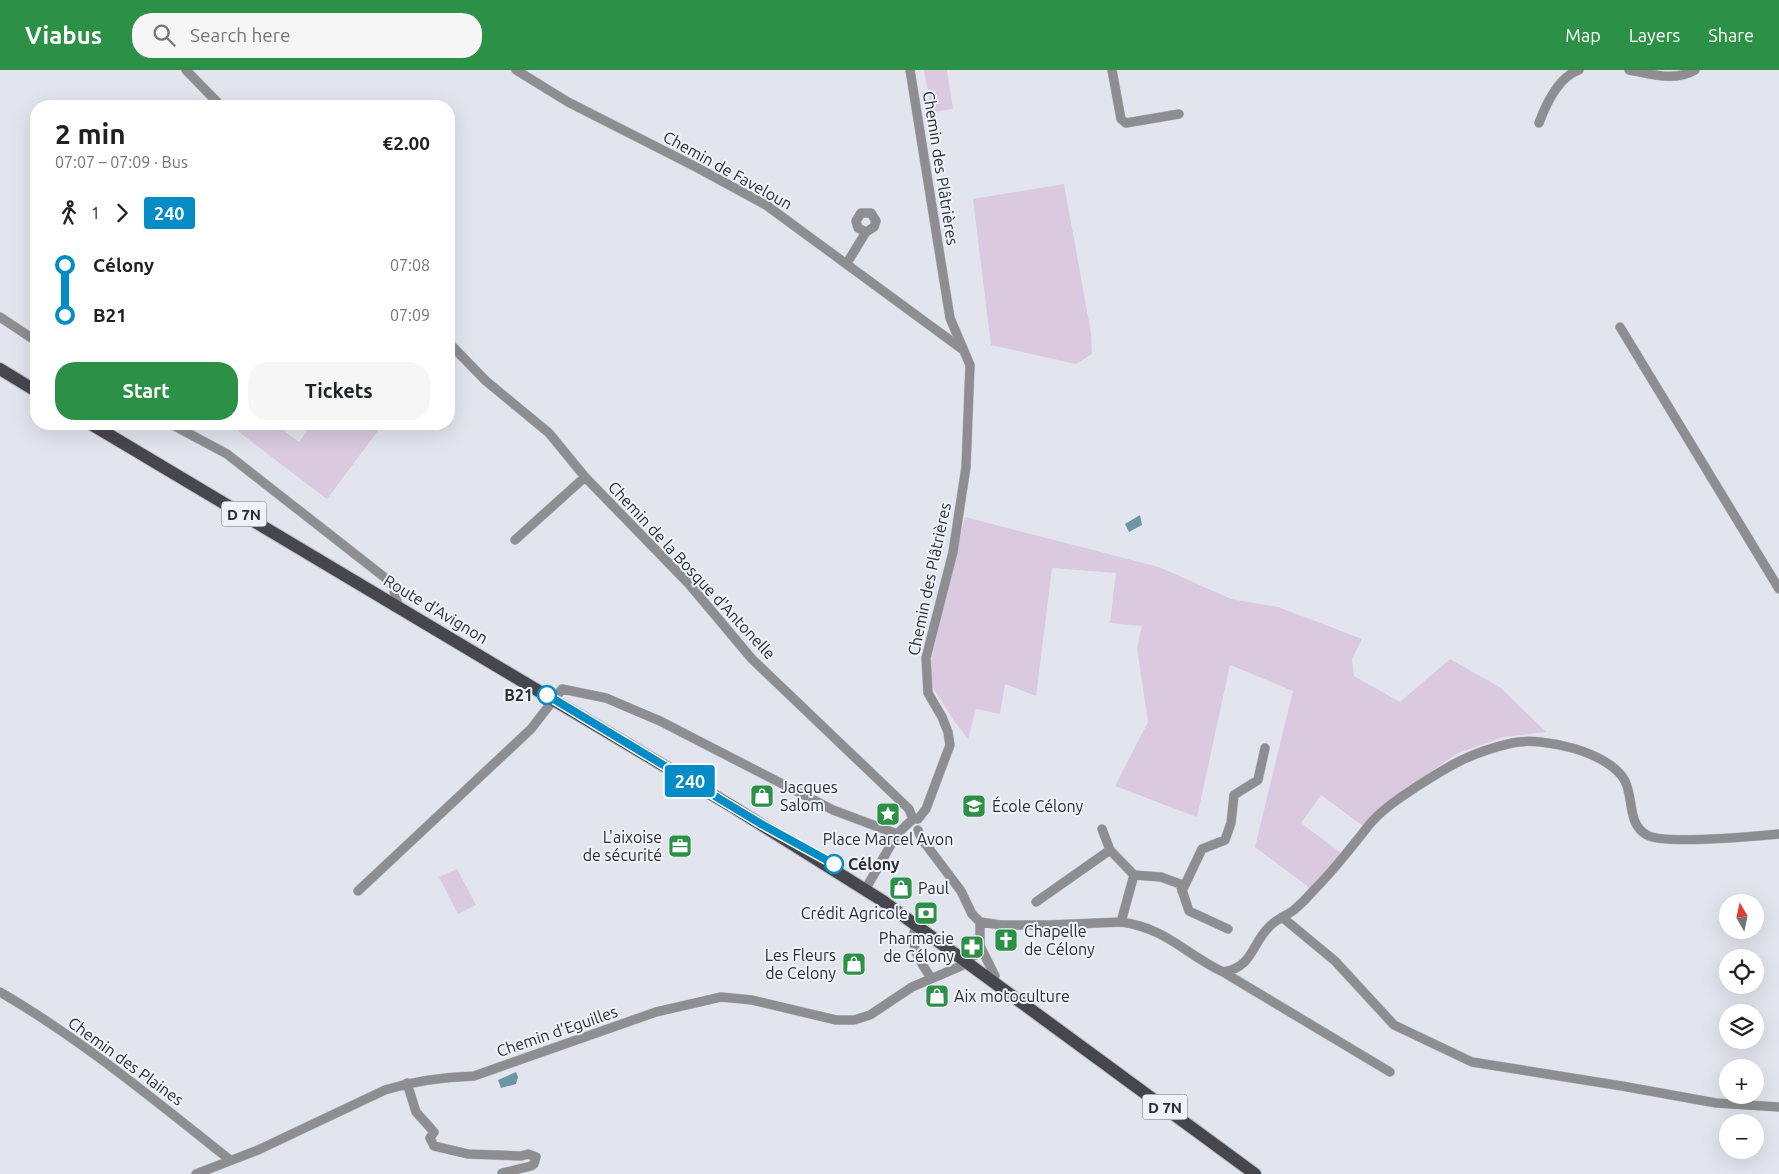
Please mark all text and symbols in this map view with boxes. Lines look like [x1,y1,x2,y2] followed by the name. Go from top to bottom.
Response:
[132,13,482,58] search box
[150,21,178,49] icon: search
[25,22,102,49] text: Viabus
[190,24,290,46] text: Search here
[1565,25,1601,45] text: Map
[1629,25,1680,45] text: Layers
[1708,25,1754,45] text: Share
[920,90,962,246] street label: Chemin des Plâtrières
[55,118,126,149] text: 2 min
[660,127,796,213] street label: Chemin de Faveloun
[382,132,430,154] text: €2.00
[55,153,188,171] text: 07:07 – 07:09 · Bus
[55,199,83,227] icon: walk
[108,199,136,227] icon: forward
[154,203,185,223] text: 240
[91,204,100,222] text: 1
[93,254,154,276] text: Célony
[390,256,430,274] text: 07:08
[93,304,127,326] text: B21
[390,306,430,324] text: 07:09
[55,362,238,420] button: Start
[248,362,430,420] button: Tickets
[605,477,779,663] street label: Chemin de la Bosque d'Antonelle
[904,501,954,657] street label: Chemin des Plâtrières
[222,502,266,526] road number: D 7N
[381,571,491,647] street label: Route d'Avignon
[537,685,557,705] marker: B21
[504,686,533,704] place label: B21
[661,765,719,797] line badge: 240
[675,771,705,791] text: 240
[780,778,838,814] place label: Jacques Salom
[749,783,775,809] shop icon: Jacques Salom
[961,793,987,819] school or university icon: École Célony
[992,795,1084,815] place label: École Célony
[875,801,901,827] place icon: Place Marcel Avon
[583,828,662,864] place label: L'aixoise de sécurité
[823,830,953,848] place label: Place Marcel Avon
[667,833,693,859] office icon: L'aixoise de sécurité
[824,854,844,874] marker: Célony
[848,855,900,873] place label: Célony
[888,875,914,901] shop icon: Paul
[918,879,949,897] place label: Paul
[1719,894,1764,939] north arrow
[1719,894,1764,1159] map controls
[913,900,939,926] bank icon: Crédit Agricole
[801,904,908,922] place label: Crédit Agricole
[1024,922,1095,958] place label: Chapelle de Célony
[993,927,1019,953] church icon: Chapelle de Célony
[879,929,954,965] place label: Pharmacie de Célony
[959,934,985,960] pharmacy icon: Pharmacie de Célony
[765,946,836,982] place label: Les Fleurs de Celony
[1719,949,1764,994] button: locate
[841,951,867,977] shop icon: Les Fleurs de Celony
[924,983,950,1009] shop icon: Aix motoculture
[954,987,1070,1005] place label: Aix motoculture
[494,1002,620,1060] street label: Chemin d'Eguilles
[1719,1004,1764,1049] button: layers
[65,1013,187,1109] street label: Chemin des Plaines
[1719,1059,1764,1104] button: +
[1142,1094,1188,1120] road number: D 7N
[1719,1114,1764,1159] button: −

